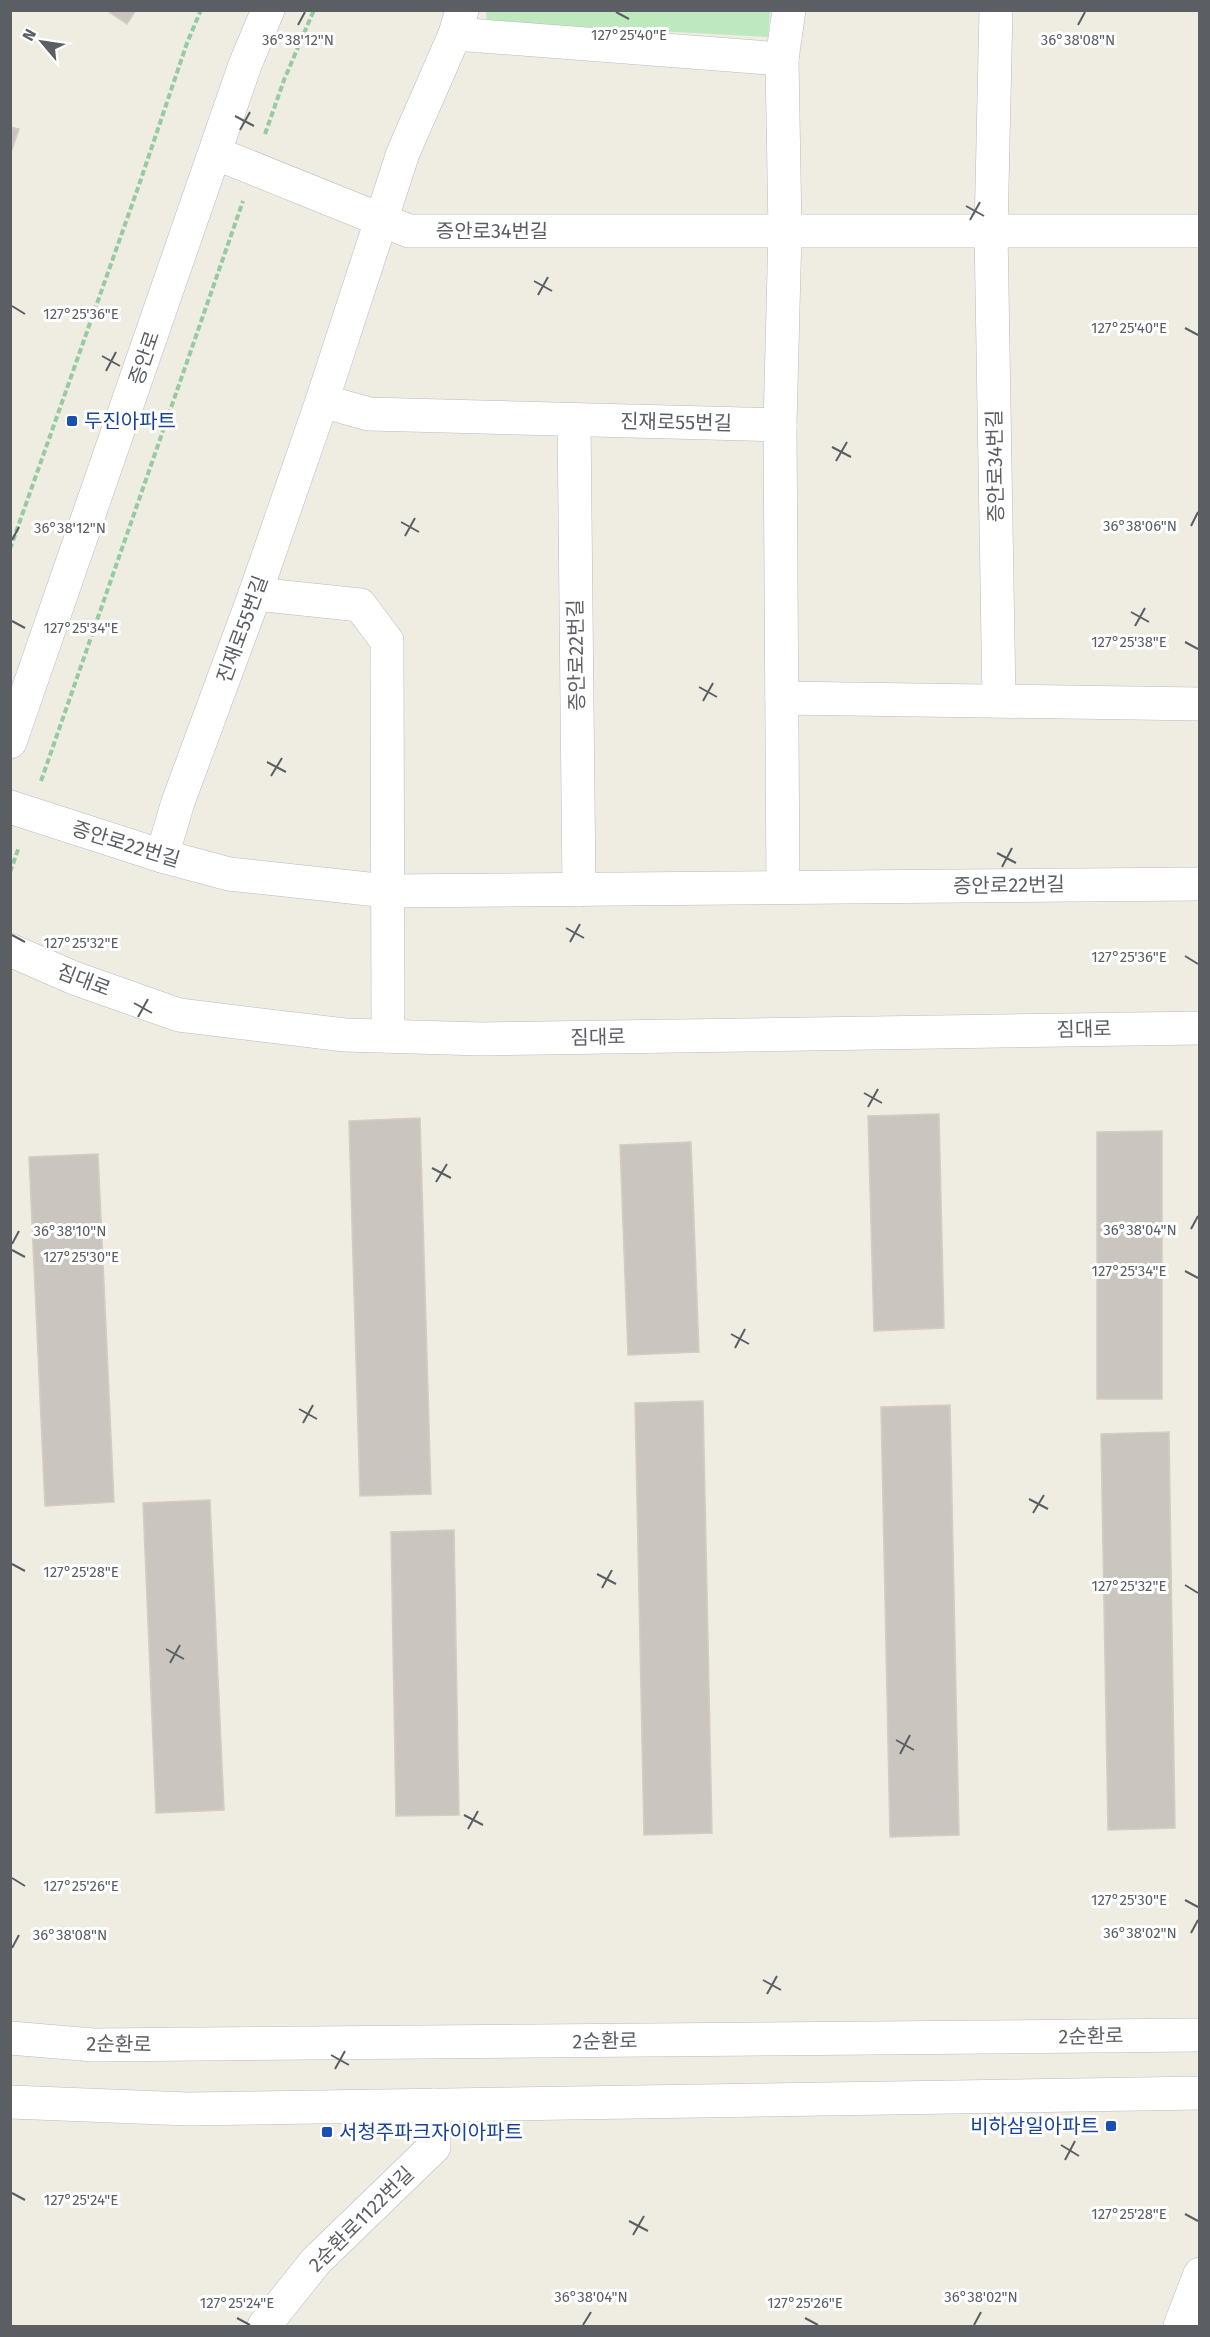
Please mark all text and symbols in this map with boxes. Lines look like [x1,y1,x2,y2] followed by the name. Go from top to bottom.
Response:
[12,12,72,72] north arrow
[18,26,40,44] text: N
[591,26,667,44] text: 127°25'40"E
[262,31,334,49] text: 36°38'12"N
[1041,31,1115,49] text: 36°38'08"N
[436,219,548,243] street label: 증안로34번길
[43,305,119,323] text: 127°25'36"E
[1091,319,1167,337] text: 127°25'40"E
[124,328,164,388] street label: 증안로
[84,409,176,433] place label: 두진아파트
[620,409,732,435] street label: 진재로55번길
[982,410,1008,522] street label: 증안로34번길
[65,414,79,428] marker: 두진아파트
[1103,517,1177,535] text: 36°38'06"N
[34,519,106,537] text: 36°38'12"N
[212,572,272,686] street label: 진재로55번길
[563,599,589,711] street label: 증안로22번길
[44,619,118,637] text: 127°25'34"E
[1091,633,1167,651] text: 127°25'38"E
[69,816,183,872] street label: 증안로22번길
[953,872,1065,898] street label: 증안로22번길
[44,934,118,952] text: 127°25'32"E
[1091,948,1167,966] text: 127°25'36"E
[54,959,114,1001] street label: 짐대로
[1056,1017,1112,1041] street label: 짐대로
[570,1025,626,1049] street label: 짐대로
[1103,1221,1177,1239] text: 36°38'04"N
[34,1222,106,1240] text: 36°38'10"N
[43,1248,119,1266] text: 127°25'30"E
[1092,1262,1166,1280] text: 127°25'34"E
[43,1563,119,1581] text: 127°25'28"E
[1092,1577,1166,1595] text: 127°25'32"E
[43,1877,119,1895] text: 127°25'26"E
[1091,1891,1167,1909] text: 127°25'30"E
[1103,1924,1177,1942] text: 36°38'02"N
[33,1926,107,1944] text: 36°38'08"N
[1058,2023,1124,2049] street label: 2순환로
[572,2028,638,2054] street label: 2순환로
[86,2031,152,2057] street label: 2순환로
[970,2114,1099,2138] place label: 비하삼일아파트
[1104,2119,1118,2133] marker: 비하삼일아파트
[339,2120,523,2144] place label: 서청주파크자이아파트
[320,2125,334,2139] marker: 서청주파크자이아파트
[303,2161,419,2277] street label: 2순환로1122번길
[44,2191,118,2209] text: 127°25'24"E
[1091,2205,1167,2223] text: 127°25'28"E
[554,2288,628,2306] text: 36°38'04"N
[944,2288,1018,2306] text: 36°38'02"N
[200,2294,274,2312] text: 127°25'24"E
[767,2294,843,2312] text: 127°25'26"E

